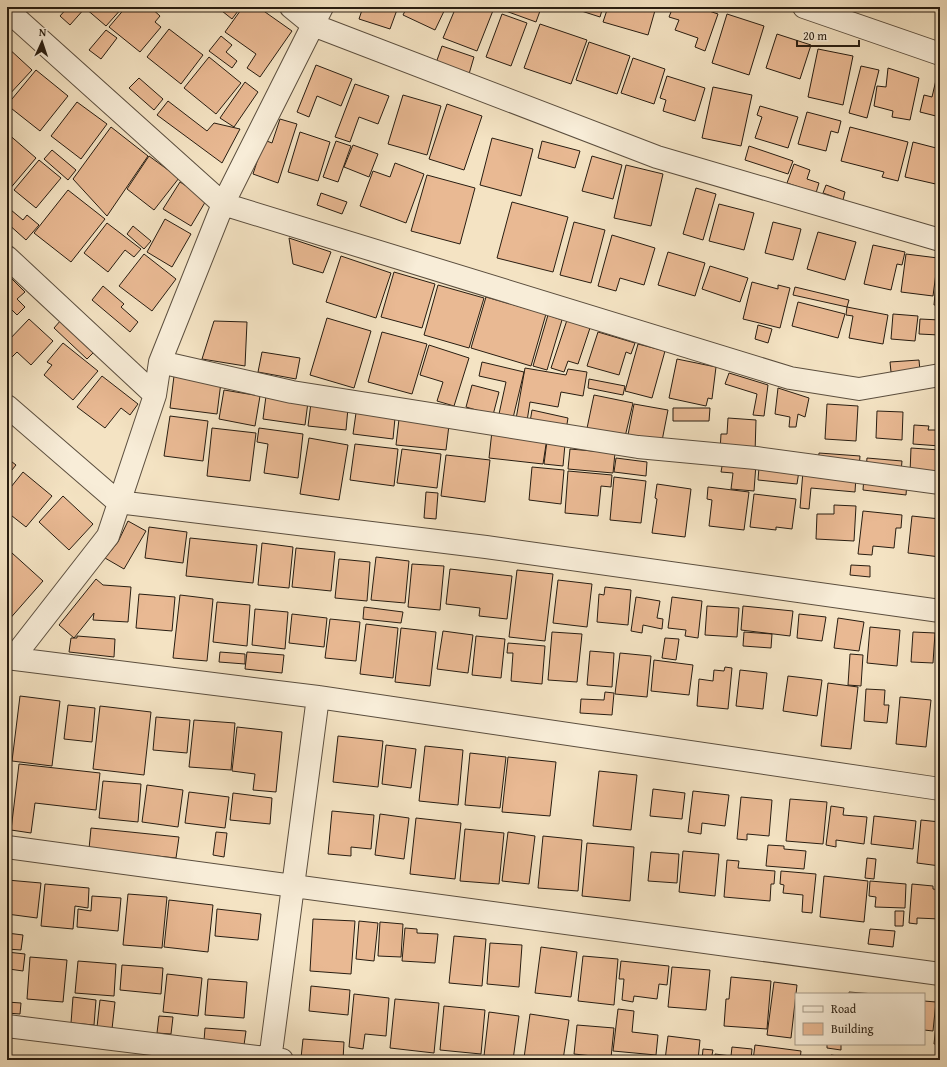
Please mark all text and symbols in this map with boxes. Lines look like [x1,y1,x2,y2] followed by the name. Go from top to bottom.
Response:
[22,22,62,62] north arrow
[797,22,859,48] scale bar
[38,24,47,40] text: N
[803,27,827,44] text: 20 m
[795,993,925,1045] legend
[831,1000,857,1017] text: Road
[831,1020,874,1037] text: Building

